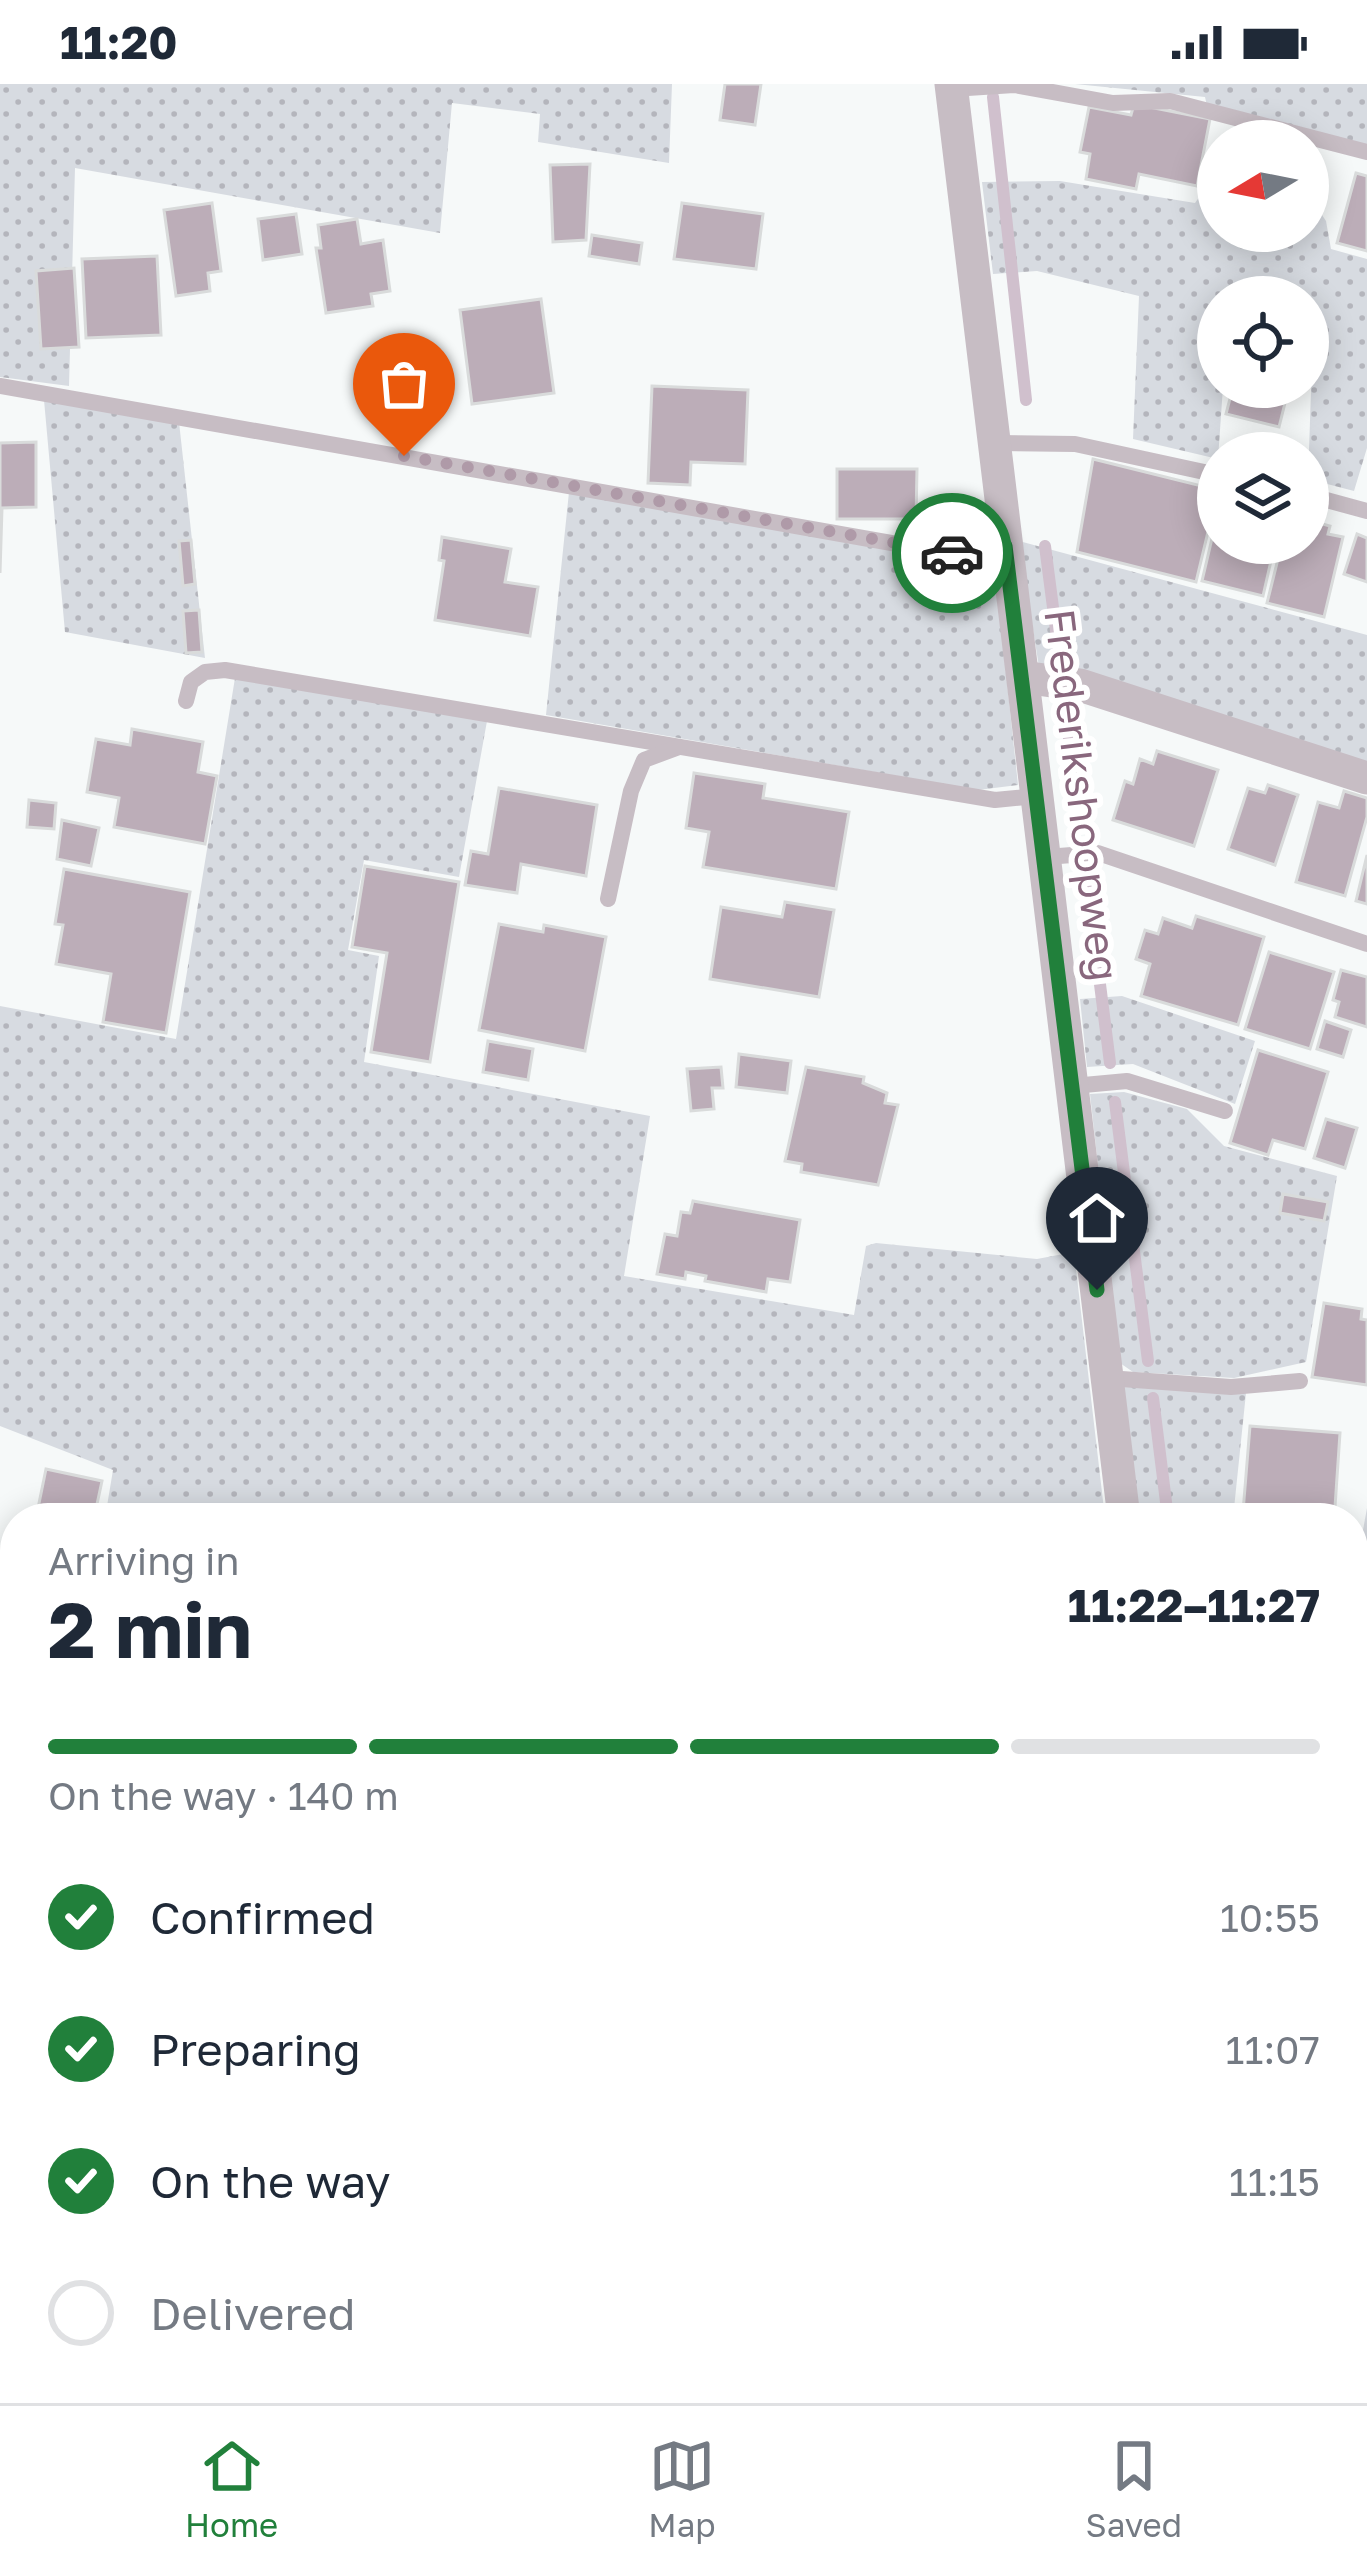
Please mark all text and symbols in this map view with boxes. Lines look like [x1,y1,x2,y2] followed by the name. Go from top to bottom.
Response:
[60,15,177,69] text: 11:20
[1197,120,1329,252] north arrow
[1197,120,1329,564] map controls
[1197,276,1329,408] button: locate
[353,333,455,456] pin
[371,351,437,417] icon: bag
[1197,432,1329,564] button: layers
[892,493,1012,613] courier
[919,520,985,586] icon: car
[1035,606,1131,984] street label: Frederikshoopweg
[1046,1167,1148,1290] pin
[1064,1185,1130,1251] icon: home
[48,1537,239,1584] text: Arriving in
[1068,1578,1320,1632] text: 11:22–11:27
[48,1582,252,1675] text: 2 min
[48,1772,399,1819] text: On the way · 140 m
[48,1884,114,1950] icon: check
[150,1890,375,1944] text: Confirmed
[1220,1894,1320,1941] text: 10:55
[48,2016,114,2082] icon: check
[150,2022,361,2076] text: Preparing
[1226,2026,1320,2073] text: 11:07
[48,2148,114,2214] icon: check
[150,2154,391,2208] text: On the way
[1229,2158,1320,2205] text: 11:15
[150,2286,355,2340] text: Delivered
[185,2433,278,2544] tab: Home
[648,2433,716,2544] tab: Map
[1086,2433,1182,2544] tab: Saved

